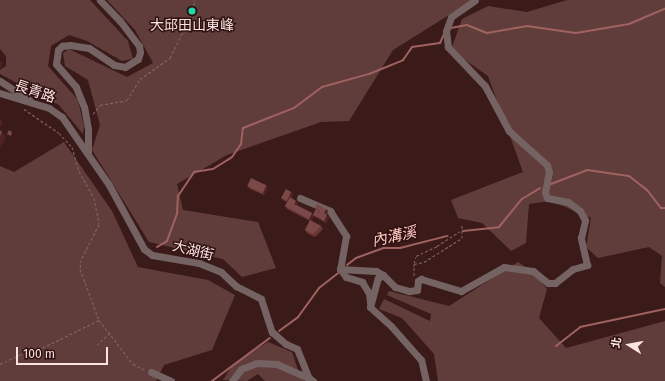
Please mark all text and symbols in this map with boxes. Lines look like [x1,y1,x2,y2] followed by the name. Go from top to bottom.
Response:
[187,6,197,16] marker: 大邱田山東峰
[150,18,234,34] place label: 大邱田山東峰
[12,77,58,107] street label: 長青路
[370,224,418,250] water label: 內溝溪
[171,238,215,264] street label: 大湖街
[609,325,649,365] north arrow
[609,336,624,349] text: 北
[18,339,110,365] scale bar
[23,347,55,361] text: 100 m

